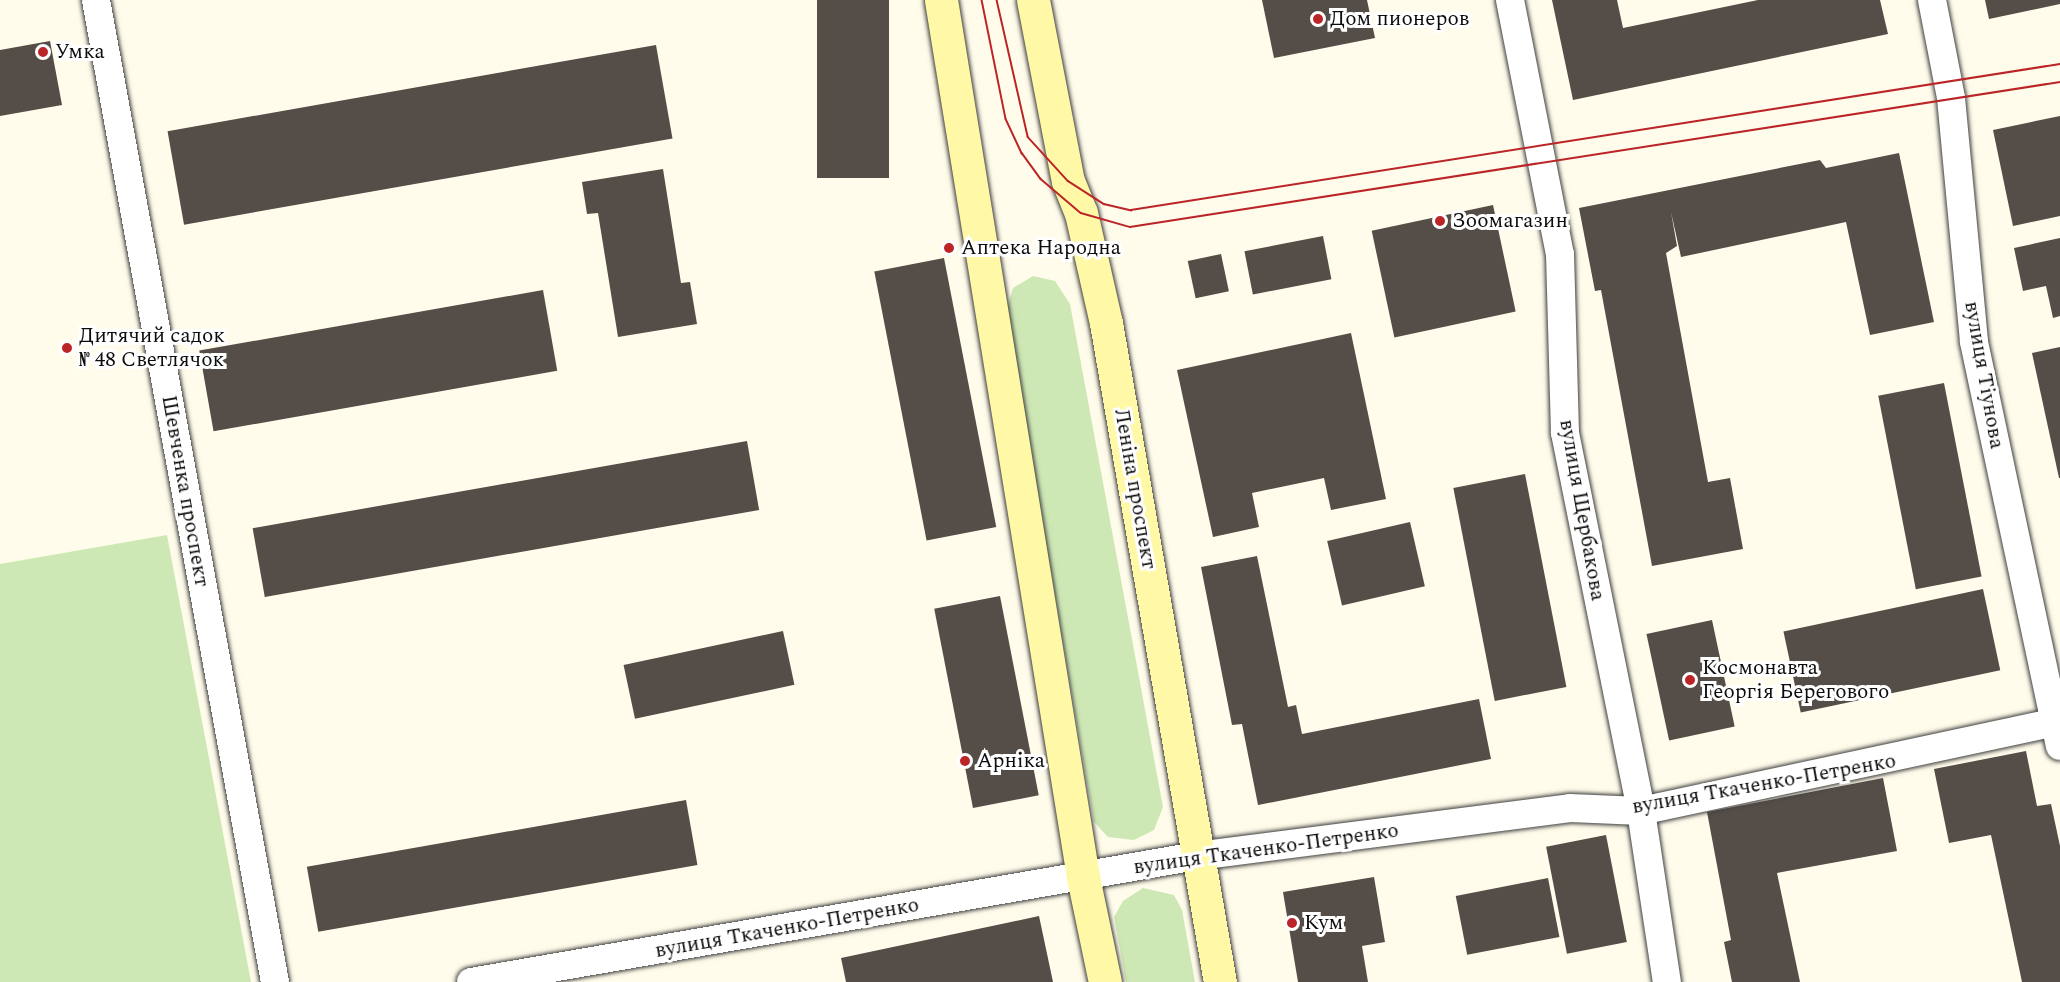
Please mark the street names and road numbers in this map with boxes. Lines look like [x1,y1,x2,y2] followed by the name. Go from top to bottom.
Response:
[1959,299,2009,451] street label: вулиця Тіунова
[156,393,214,589] street label: Шевченка проспект
[1108,407,1162,571] street label: Леніна проспект
[1554,417,1610,603] street label: вулиця Щербакова
[1630,748,1898,820] street label: вулиця Ткаченко-Петренко
[1132,818,1400,880] street label: вулиця Ткаченко-Петренко
[653,892,921,964] street label: вулиця Ткаченко-Петренко

